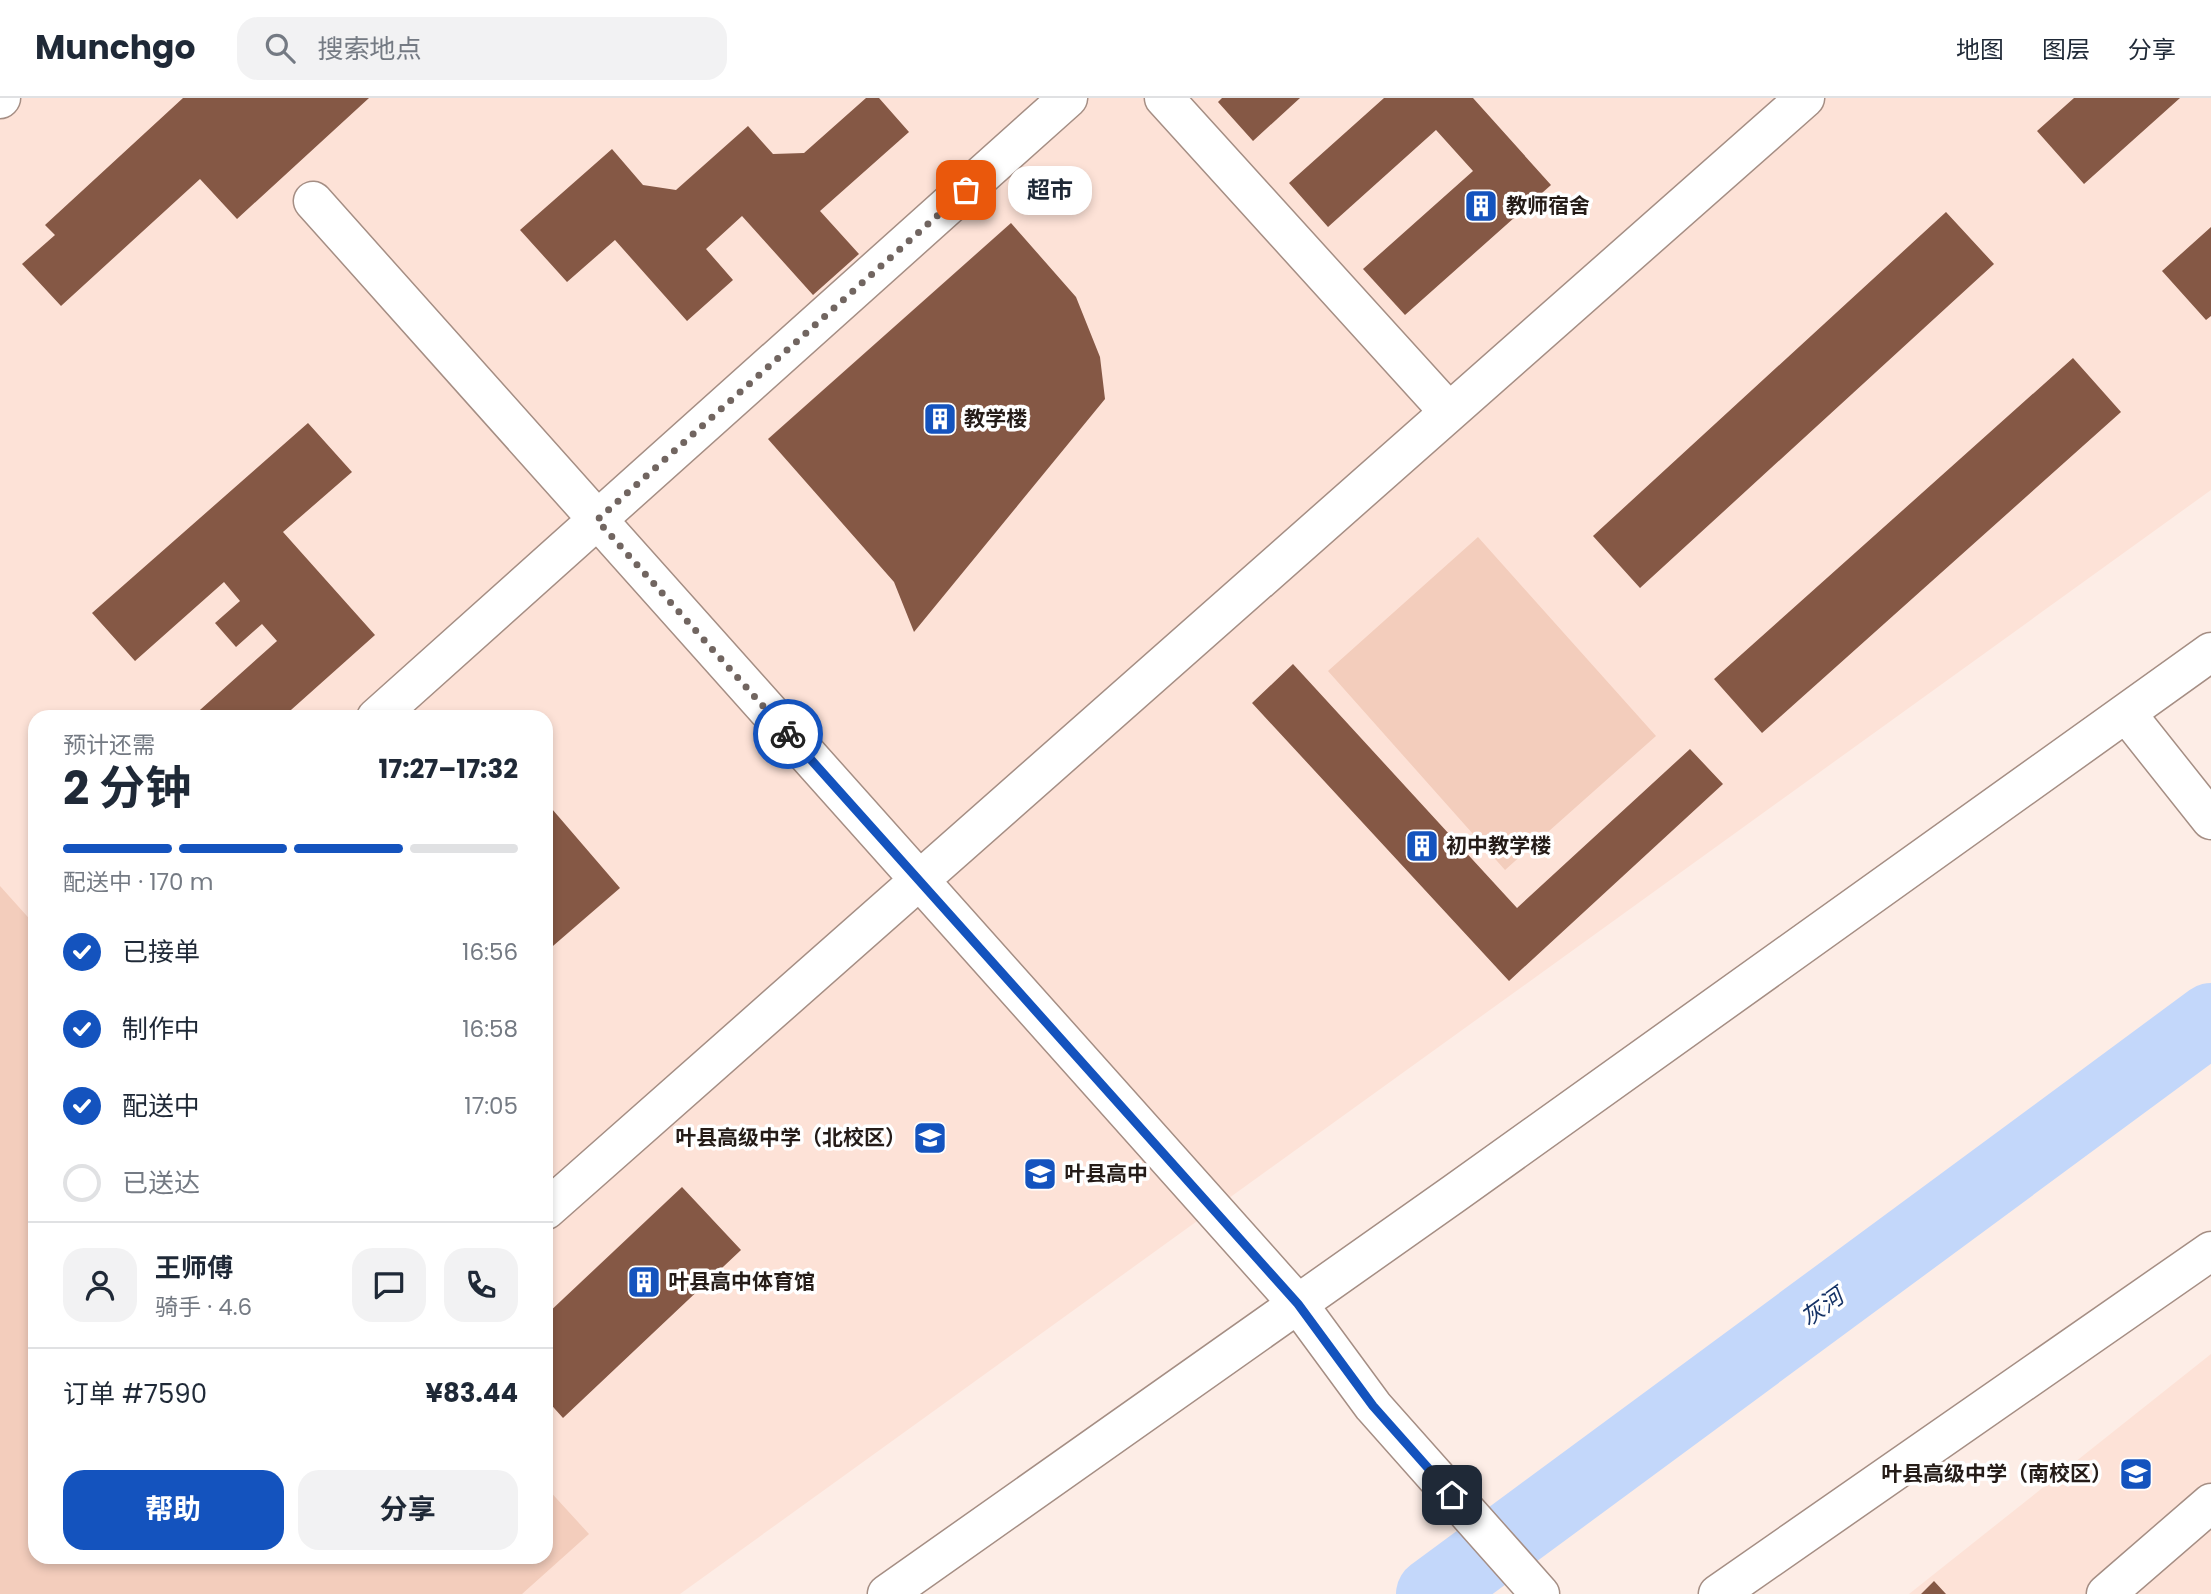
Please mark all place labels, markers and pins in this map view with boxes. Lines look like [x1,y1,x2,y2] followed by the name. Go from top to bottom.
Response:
[936,160,996,220] pin
[1008,166,1092,214] callout: 超市
[1462,187,1500,225] building icon: 教师宿舍
[1506,191,1590,220] place label: 教师宿舍
[921,400,959,438] building icon: 教学楼
[964,404,1027,433] place label: 教学楼
[1403,827,1441,865] building icon: 初中教学楼
[1446,831,1551,860] place label: 初中教学楼
[911,1119,949,1157] school or university icon: 叶县高级中学（北校区）
[675,1123,906,1152] place label: 叶县高级中学（北校区）
[1021,1155,1059,1193] school or university icon: 叶县高中
[1064,1159,1148,1188] place label: 叶县高中
[625,1263,663,1301] building icon: 叶县高中体育馆
[668,1267,815,1296] place label: 叶县高中体育馆
[2117,1455,2155,1493] school or university icon: 叶县高级中学（南校区）
[1881,1459,2112,1488] place label: 叶县高级中学（南校区）
[1422,1465,1482,1525] pin

